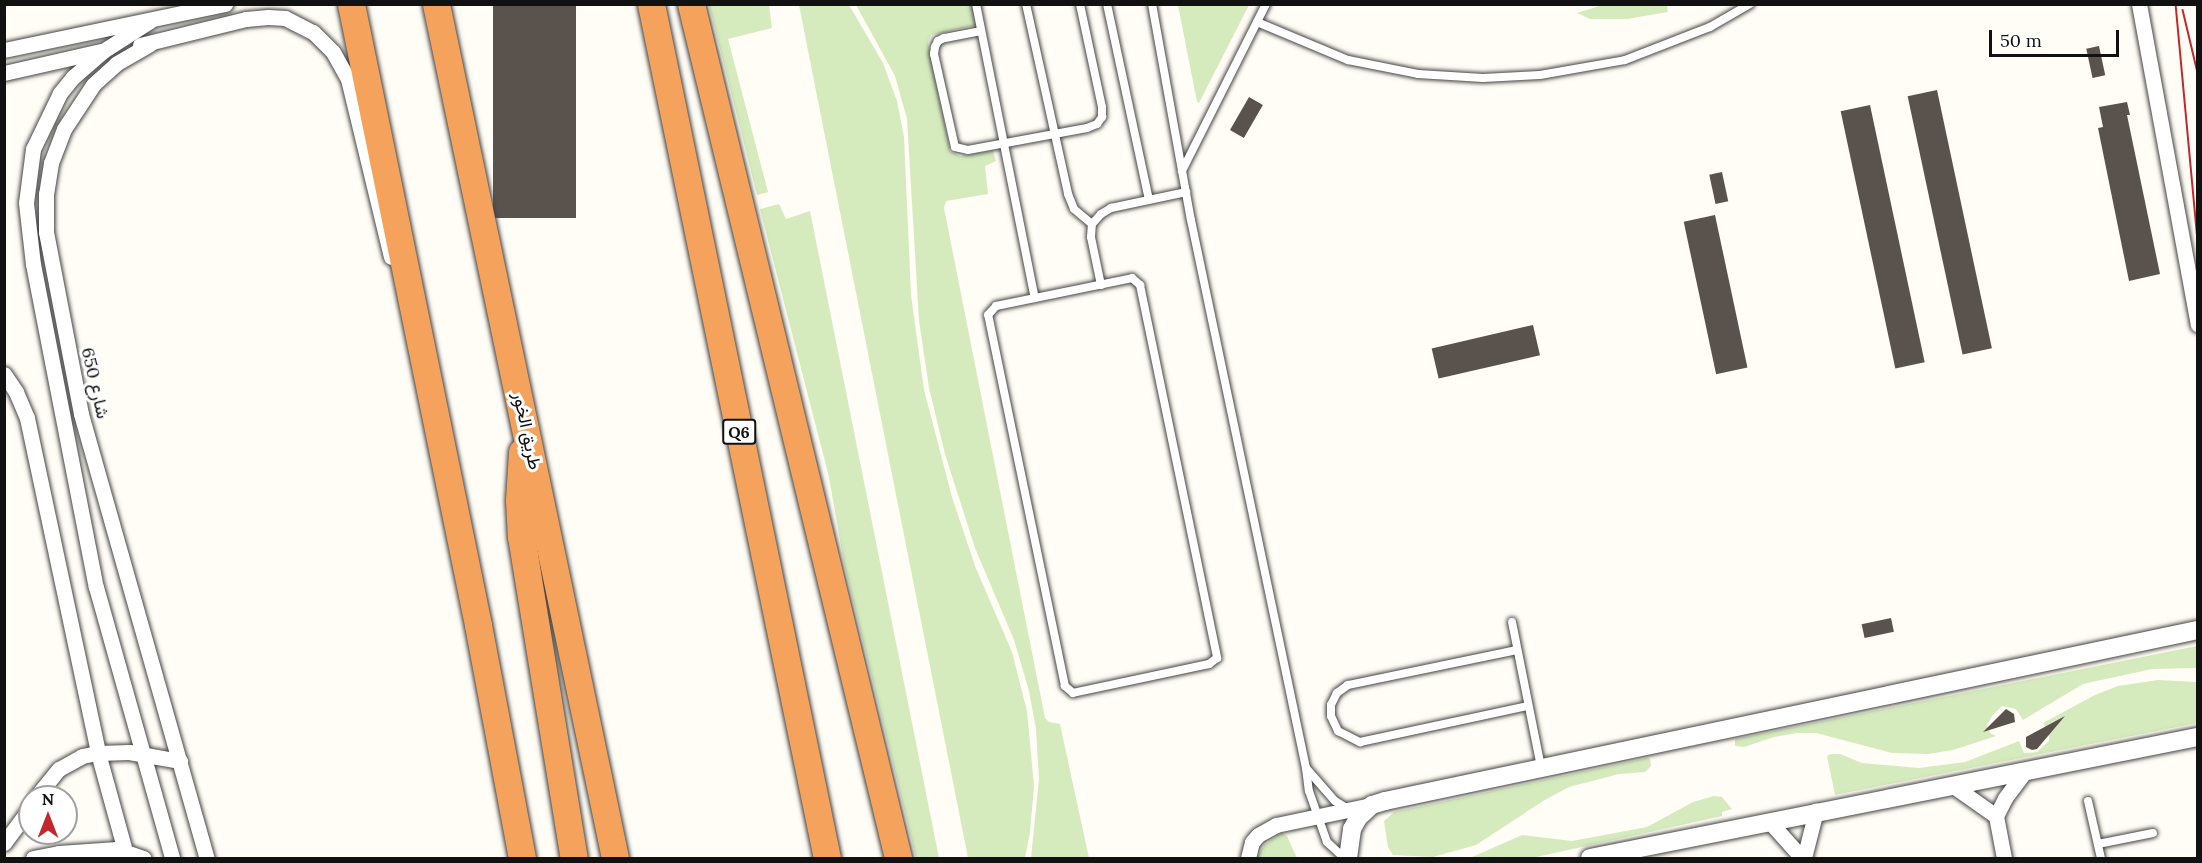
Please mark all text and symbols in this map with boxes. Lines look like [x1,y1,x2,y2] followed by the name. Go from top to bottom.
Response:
[1992,18,2122,56] scale bar
[2000,29,2042,52] text: 50 m
[76,345,114,421] street label: شارع 650
[508,390,546,472] street label: طريق الخور
[721,419,757,445] road number: Q6
[18,785,78,845] north arrow
[42,789,54,809] text: N

